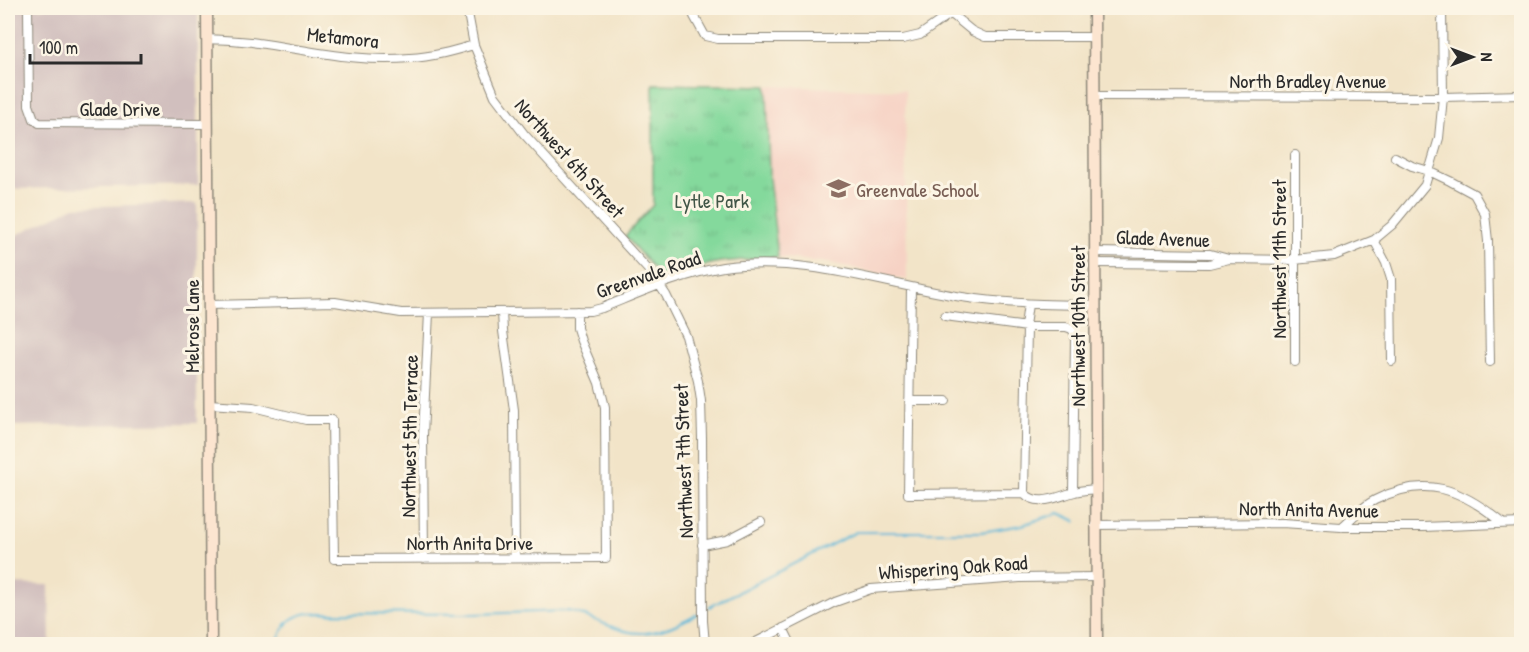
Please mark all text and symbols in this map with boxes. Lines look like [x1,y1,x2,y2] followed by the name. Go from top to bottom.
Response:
[306,20,380,54] street label: Metamora
[30,27,141,65] scale bar
[1442,27,1502,87] north arrow
[39,35,78,60] text: 100 m
[1476,53,1498,62] text: N
[1230,67,1386,94] street label: North Bradley Avenue
[509,92,632,225] street label: Northwest 6th Street
[80,95,160,122] street label: Glade Drive
[825,176,851,202] school or university icon: Greenvale School
[856,176,979,203] place label: Greenvale School
[1265,178,1292,339] street label: Northwest 11th Street
[675,187,749,214] park label: Lytle Park
[1116,223,1210,253] street label: Glade Avenue
[592,243,704,304] street label: Greenvale Road
[1064,245,1091,406] street label: Northwest 10th Street
[178,279,205,373] street label: Melrose Lane
[394,354,424,518] street label: Northwest 5th Terrace
[667,382,699,539] street label: Northwest 7th Street
[1239,494,1379,524] street label: North Anita Avenue
[407,529,533,556] street label: North Anita Drive
[878,548,1028,586] street label: Whispering Oak Road

